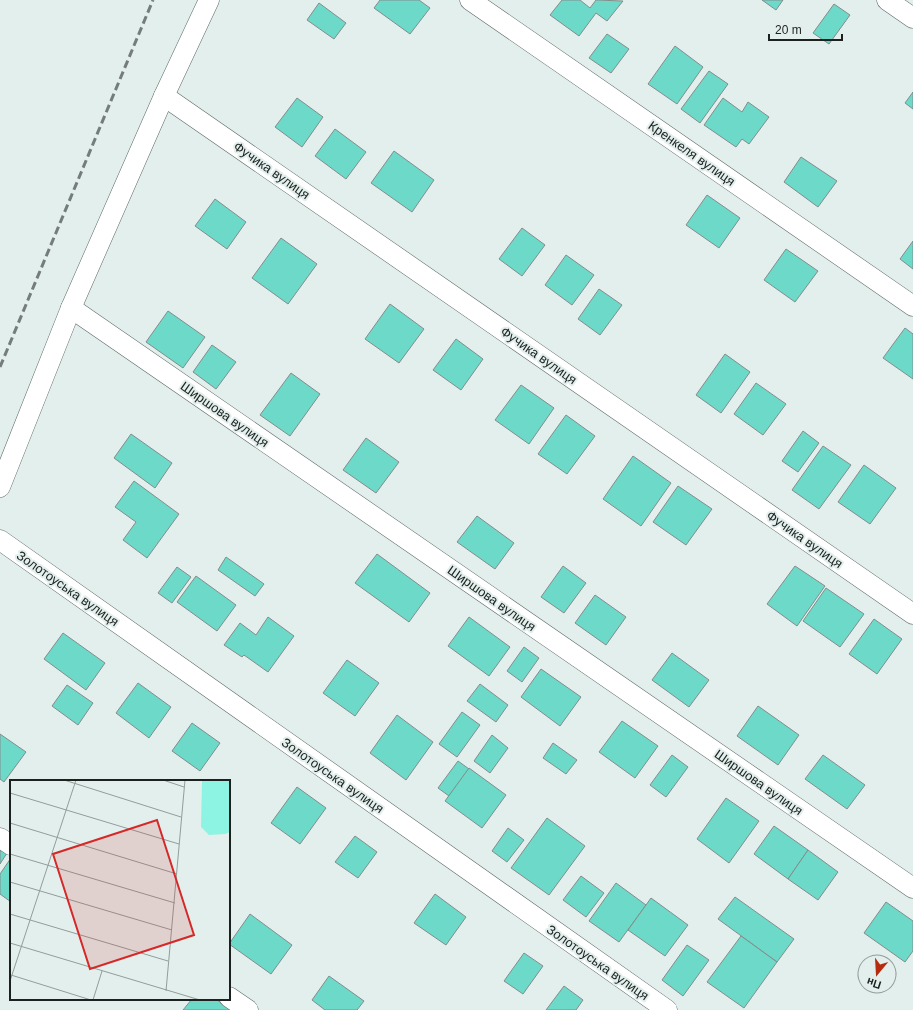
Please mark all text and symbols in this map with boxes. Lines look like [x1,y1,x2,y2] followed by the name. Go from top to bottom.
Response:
[769,16,842,42] scale bar
[775,23,802,37] text: 20 m
[646,118,738,189] street label: Кренкеля вулиця
[231,139,313,202] street label: Фучика вулиця
[498,324,580,387] street label: Фучика вулиця
[178,378,272,450] street label: Ширшова вулиця
[764,508,846,571] street label: Фучика вулиця
[14,548,122,629] street label: Золотоуська вулиця
[445,562,539,634] street label: Ширшова вулиця
[279,735,387,816] street label: Золотоуська вулиця
[712,746,806,818] street label: Ширшова вулиця
[10,780,230,1000] inset map
[544,922,652,1003] street label: Золотоуська вулиця
[857,954,897,994] north arrow
[865,976,883,991] text: Пн

